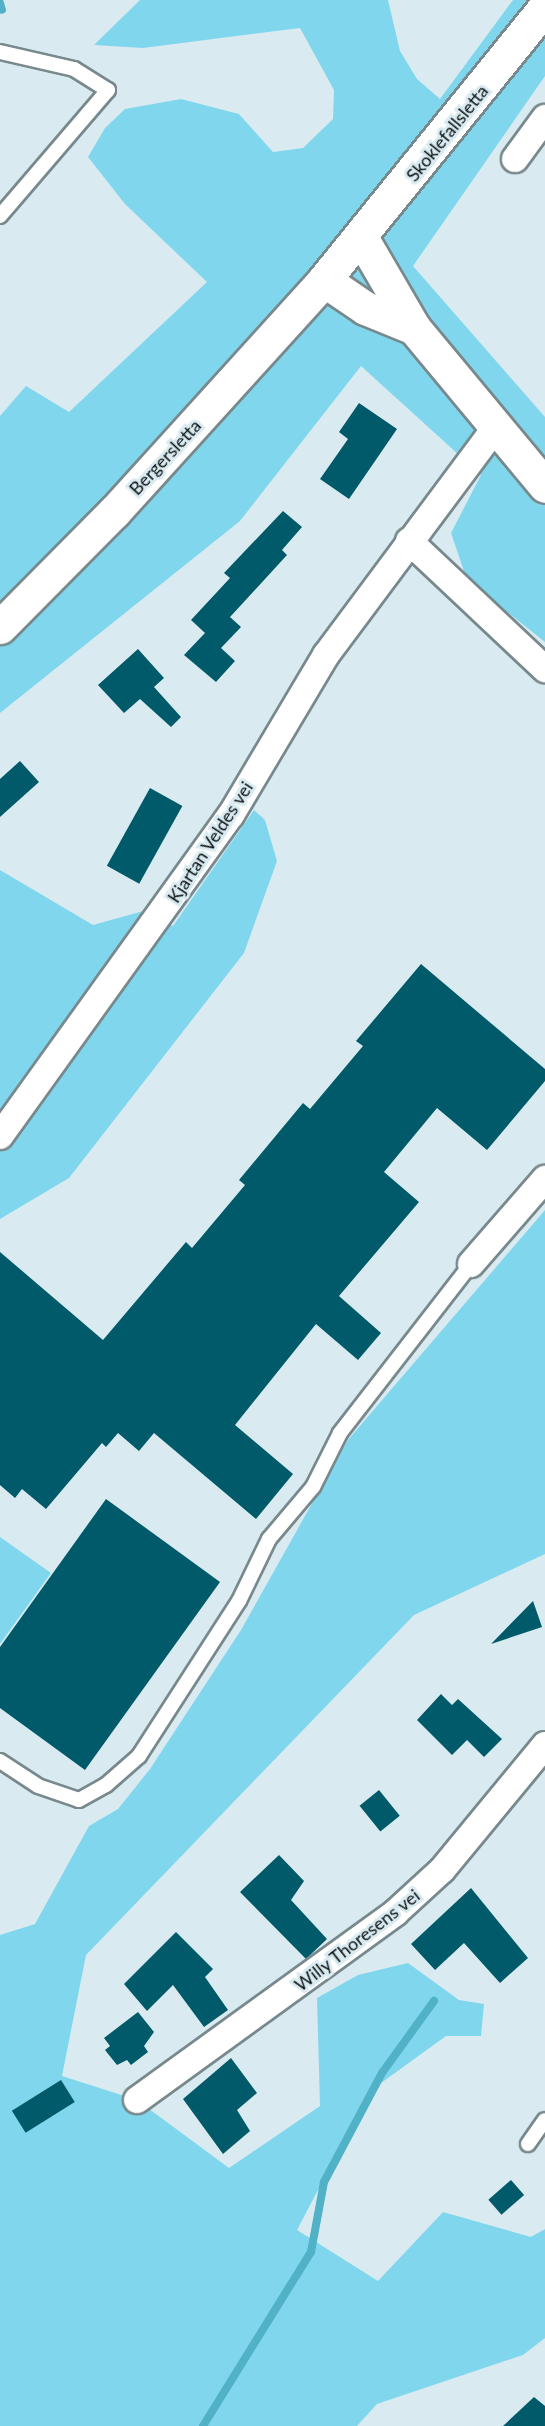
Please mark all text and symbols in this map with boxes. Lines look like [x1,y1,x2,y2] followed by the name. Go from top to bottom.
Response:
[402,80,492,186] street label: Skoklefallsletta
[125,415,205,499] street label: Bergersletta
[162,777,258,907] street label: Kjartan Veldes vei
[290,1884,424,1996] street label: Willy Thoresens vei

